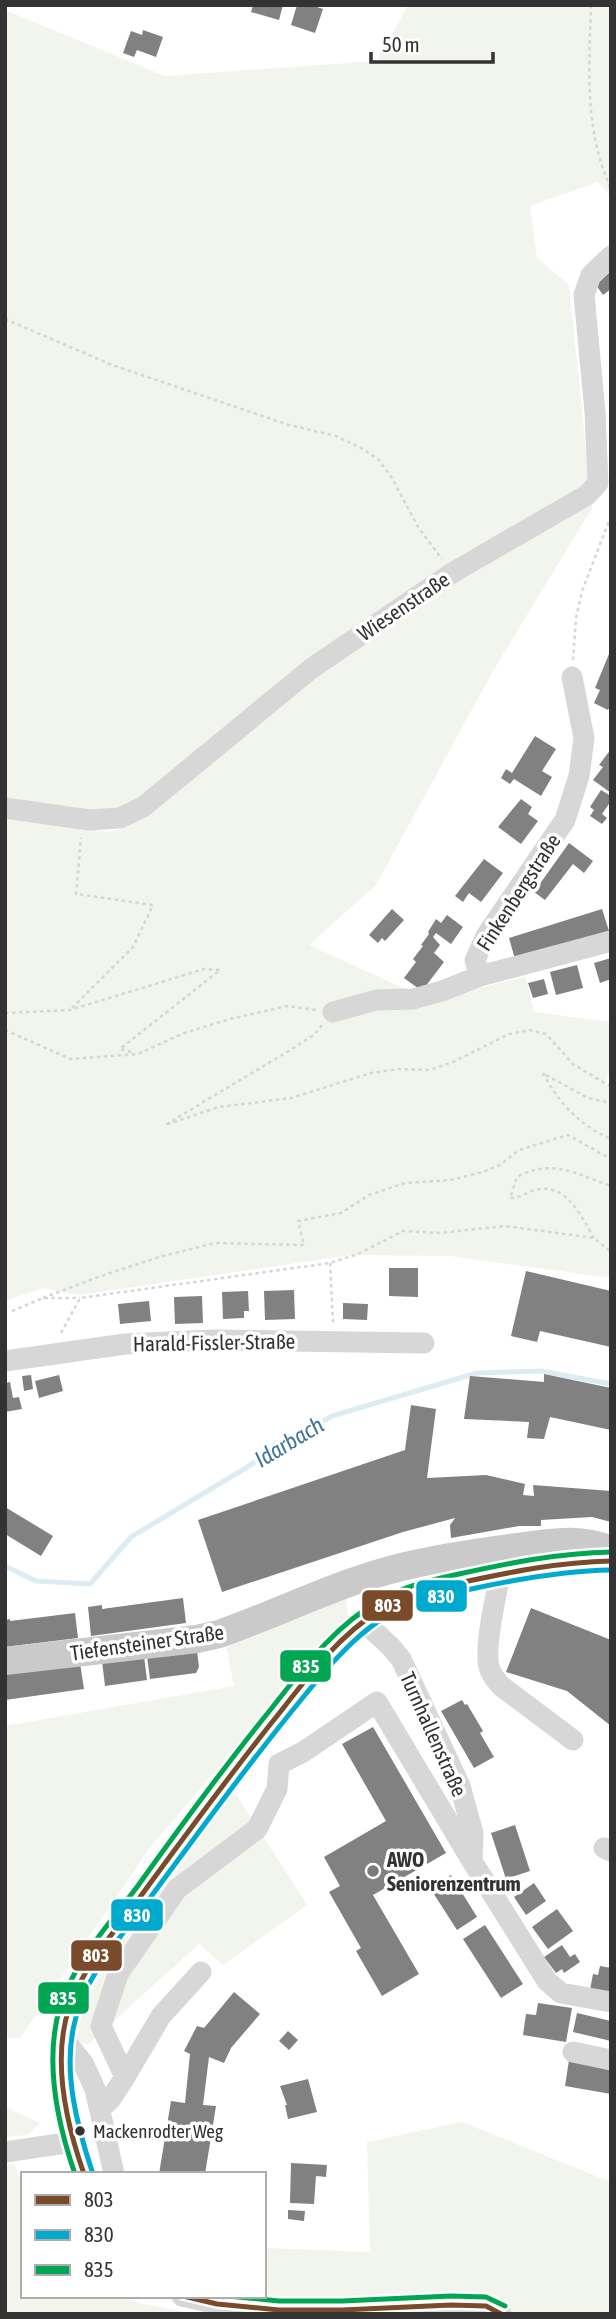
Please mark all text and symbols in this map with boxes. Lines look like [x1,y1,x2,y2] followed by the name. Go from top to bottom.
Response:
[371,21,494,65] scale bar
[382,32,420,56] text: 50 m
[353,567,453,645] street label: Wiesenstraße
[471,829,565,955] street label: Finkenbergstraße
[133,1329,295,1355] street label: Harald-Fissler-Straße
[250,1411,328,1473] water label: Idarbach
[415,1579,468,1613] line badge: 830
[428,1585,454,1607] text: 830
[361,1589,414,1622] line badge: 803
[375,1594,401,1616] text: 803
[69,1619,225,1665] street label: Tiefensteiner Straße
[279,1649,332,1683] line badge: 835
[293,1655,319,1677] text: 835
[396,1668,472,1800] street label: Turnhallenstraße
[386,1847,521,1895] place label: AWO Seniorenzentrum
[365,1863,381,1879] marker: AWO Seniorenzentrum
[110,1898,164,1932] line badge: 830
[124,1904,150,1926] text: 830
[70,1939,123,1972] line badge: 803
[83,1944,109,1966] text: 803
[37,1981,90,2015] line badge: 835
[50,1987,76,2009] text: 835
[93,2120,224,2142] place label: Mackenrodter Weg
[73,2124,87,2138] marker: Mackenrodter Weg
[21,2172,266,2298] legend
[84,2187,114,2211] text: 803
[84,2222,114,2246] text: 830
[84,2257,114,2281] text: 835

